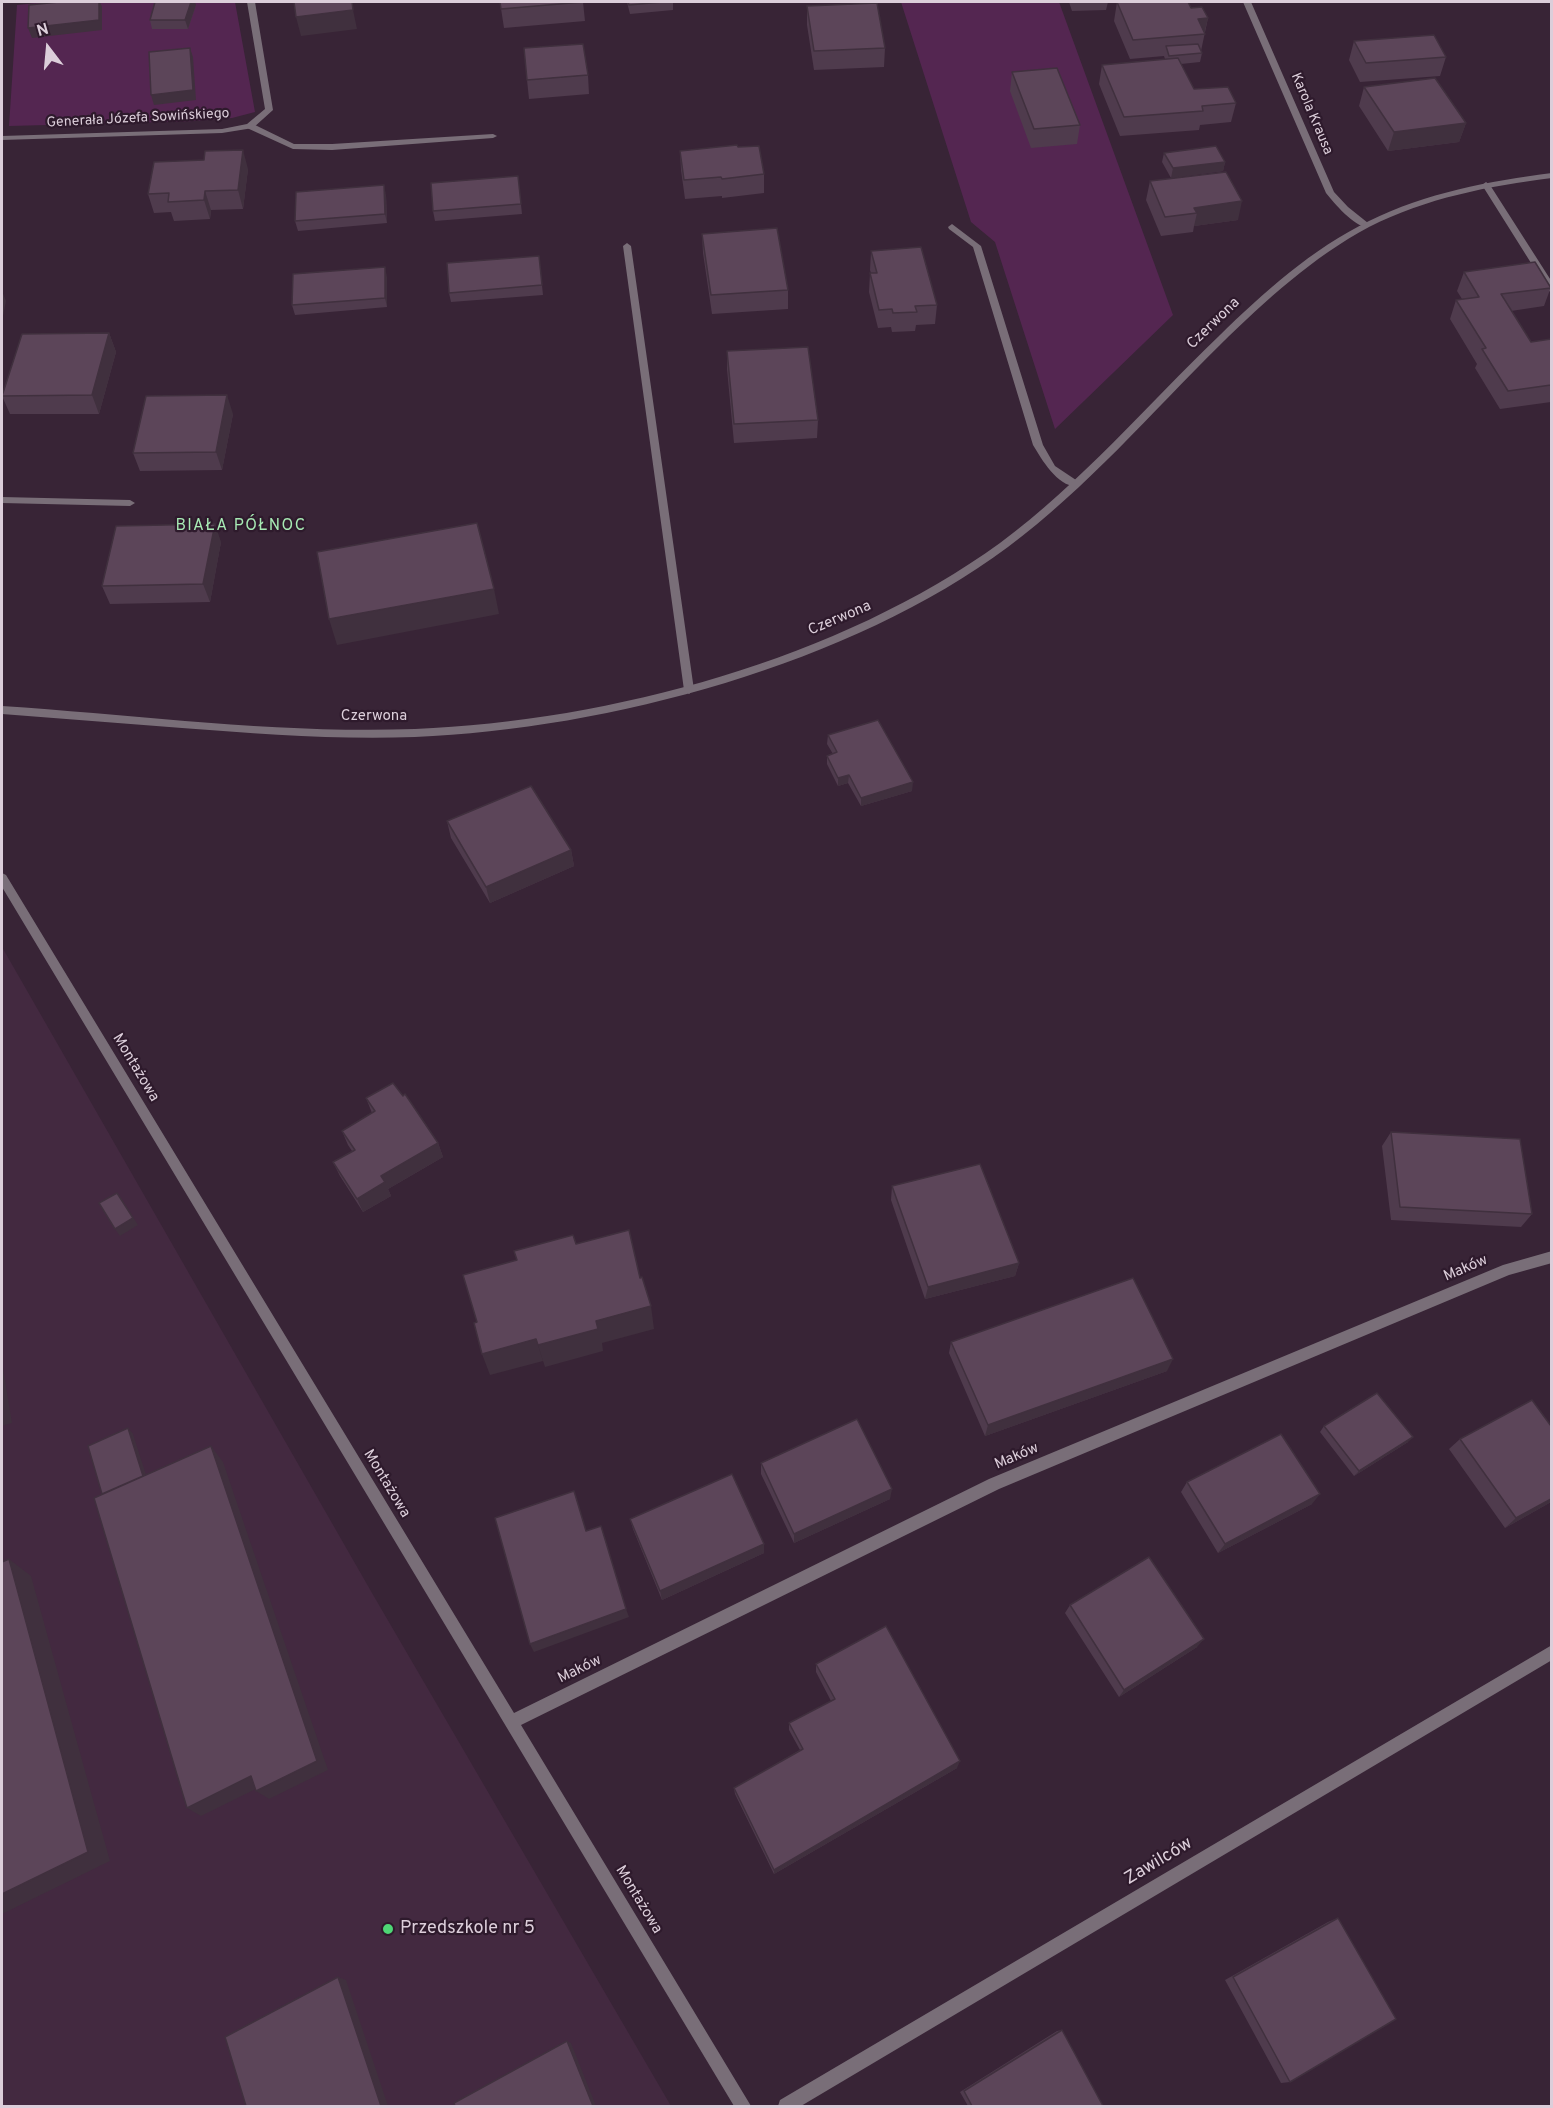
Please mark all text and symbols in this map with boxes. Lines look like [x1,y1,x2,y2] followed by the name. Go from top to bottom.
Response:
[18,18,78,78] north arrow
[35,19,51,42] text: N
[1286,71,1336,157] street label: Karola Krausa
[46,106,230,132] street label: Generała Józefa Sowińskiego
[1184,294,1244,354] street label: Czerwona
[175,517,307,537] district label: BIAŁA PÓŁNOC
[806,598,874,640] street label: Czerwona
[341,708,407,726] street label: Czerwona
[108,1031,162,1105] street label: Montażowa
[1441,1252,1491,1286] street label: Maków
[992,1440,1042,1474] street label: Maków
[359,1447,413,1521] street label: Montażowa
[555,1652,605,1688] street label: Maków
[1121,1833,1197,1891] street label: Zawilców
[611,1863,665,1937] street label: Montażowa
[400,1918,535,1940] place label: Przedszkole nr 5
[381,1922,395,1936] marker: Przedszkole nr 5

